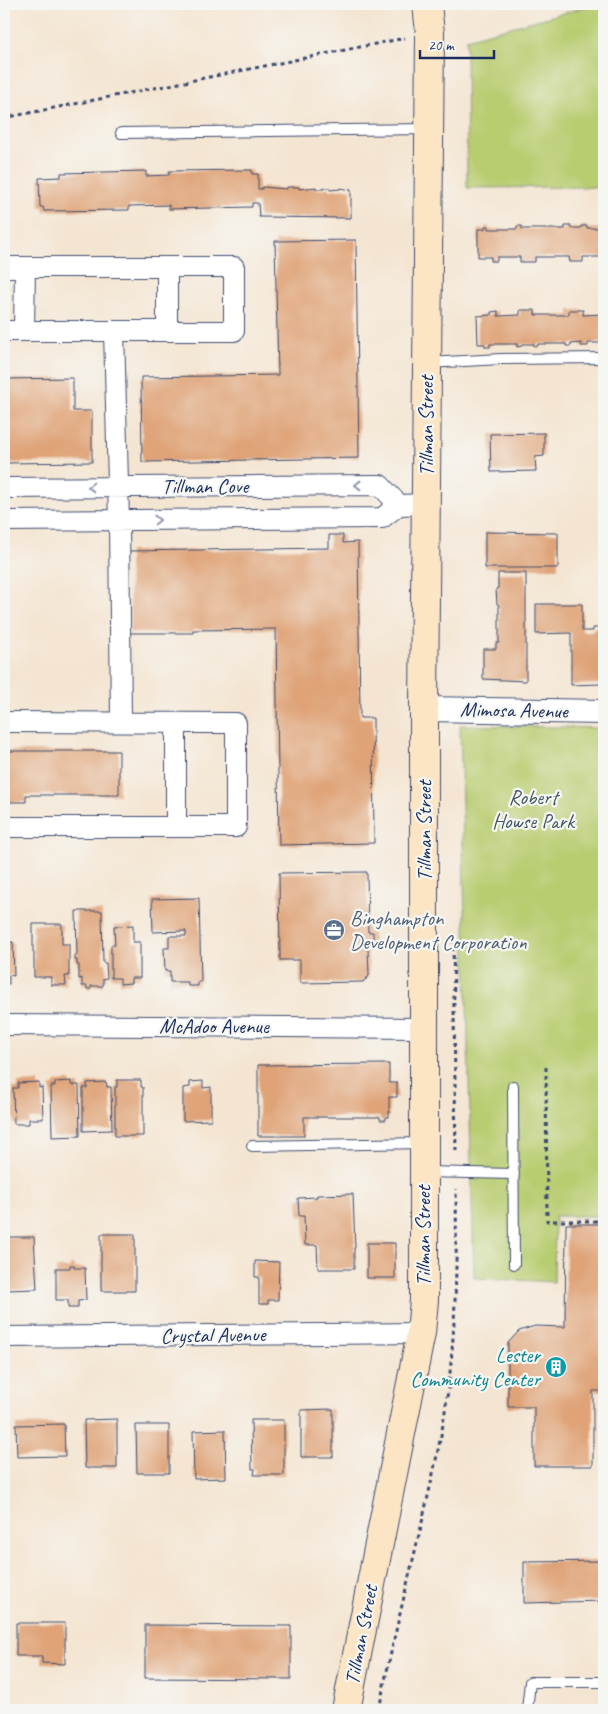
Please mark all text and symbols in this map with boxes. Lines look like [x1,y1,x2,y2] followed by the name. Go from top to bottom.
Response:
[420,28,494,60] scale bar
[428,36,455,55] text: 20 m
[413,374,439,476] street label: Tillman Street
[162,473,250,499] street label: Tillman Cove
[354,480,362,490] one-way arrow
[87,482,94,492] one-way arrow
[154,515,162,525] one-way arrow
[460,696,569,724] street label: Mimosa Avenue
[411,779,437,881] street label: Tillman Street
[492,784,576,834] park label: Robert Howse Park
[350,905,527,955] place label: Binghampton Development Corporation
[322,918,346,942] office icon: Binghampton Development Corporation
[159,1013,270,1039] street label: McAdoo Avenue
[410,1184,436,1286] street label: Tillman Street
[160,1321,268,1349] street label: Crystal Avenue
[410,1342,541,1392] place label: Lester Community Center
[544,1355,568,1379] building icon: Lester Community Center
[339,1581,384,1687] street label: Tillman Street

